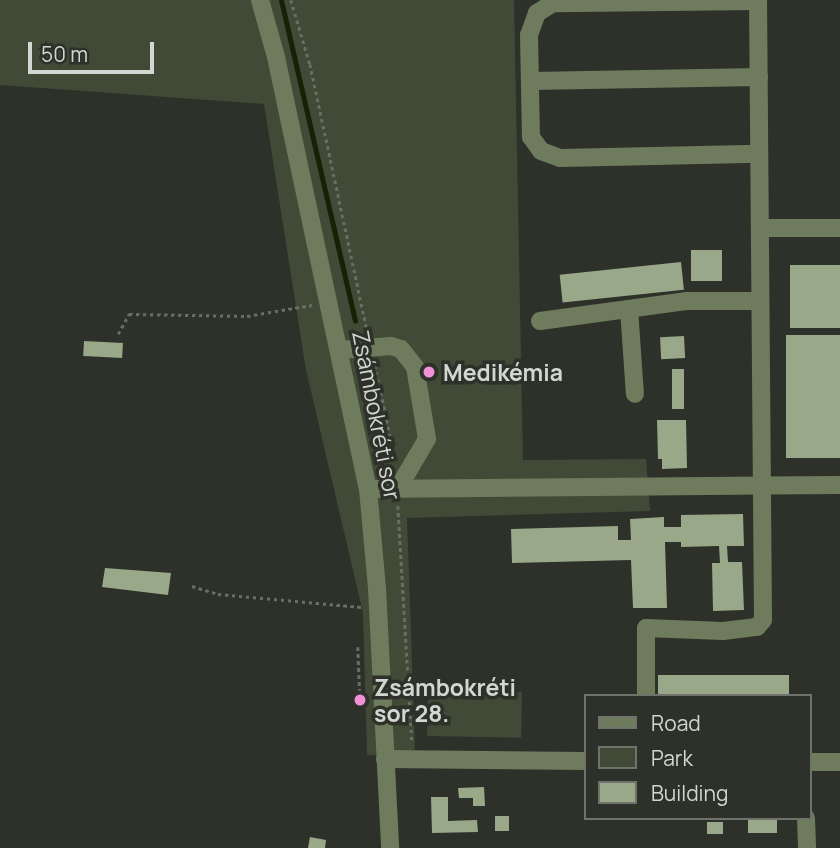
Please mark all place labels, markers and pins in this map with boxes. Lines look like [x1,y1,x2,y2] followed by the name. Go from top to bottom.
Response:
[443,358,563,386] place label: Medikémia
[421,364,437,380] marker: Medikémia
[374,673,516,727] place label: Zsámbokréti sor 28.
[352,692,368,708] marker: Zsámbokréti sor 28.

